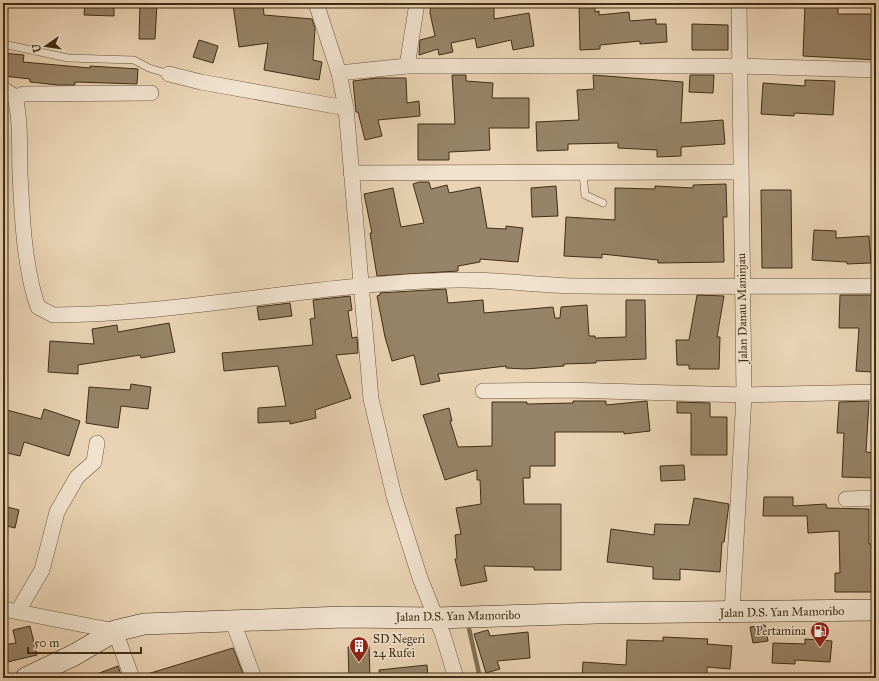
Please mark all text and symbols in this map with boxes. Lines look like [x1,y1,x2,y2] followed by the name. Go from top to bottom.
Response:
[26,26,66,66] north arrow
[29,42,44,54] text: U
[734,252,751,365] street label: Jalan Danau Maninjau
[717,604,845,621] street label: Jalan D.S. Yan Mamoribo
[393,608,521,625] street label: Jalan D.S. Yan Mamoribo
[809,620,831,648] fuel station icon: Pertamina
[756,624,807,638] place label: Pertamina
[28,629,141,655] scale bar
[373,632,426,660] place label: SD Negeri 24 Rufei
[348,635,370,663] building icon: SD Negeri 24 Rufei
[34,636,59,650] text: 50 m

